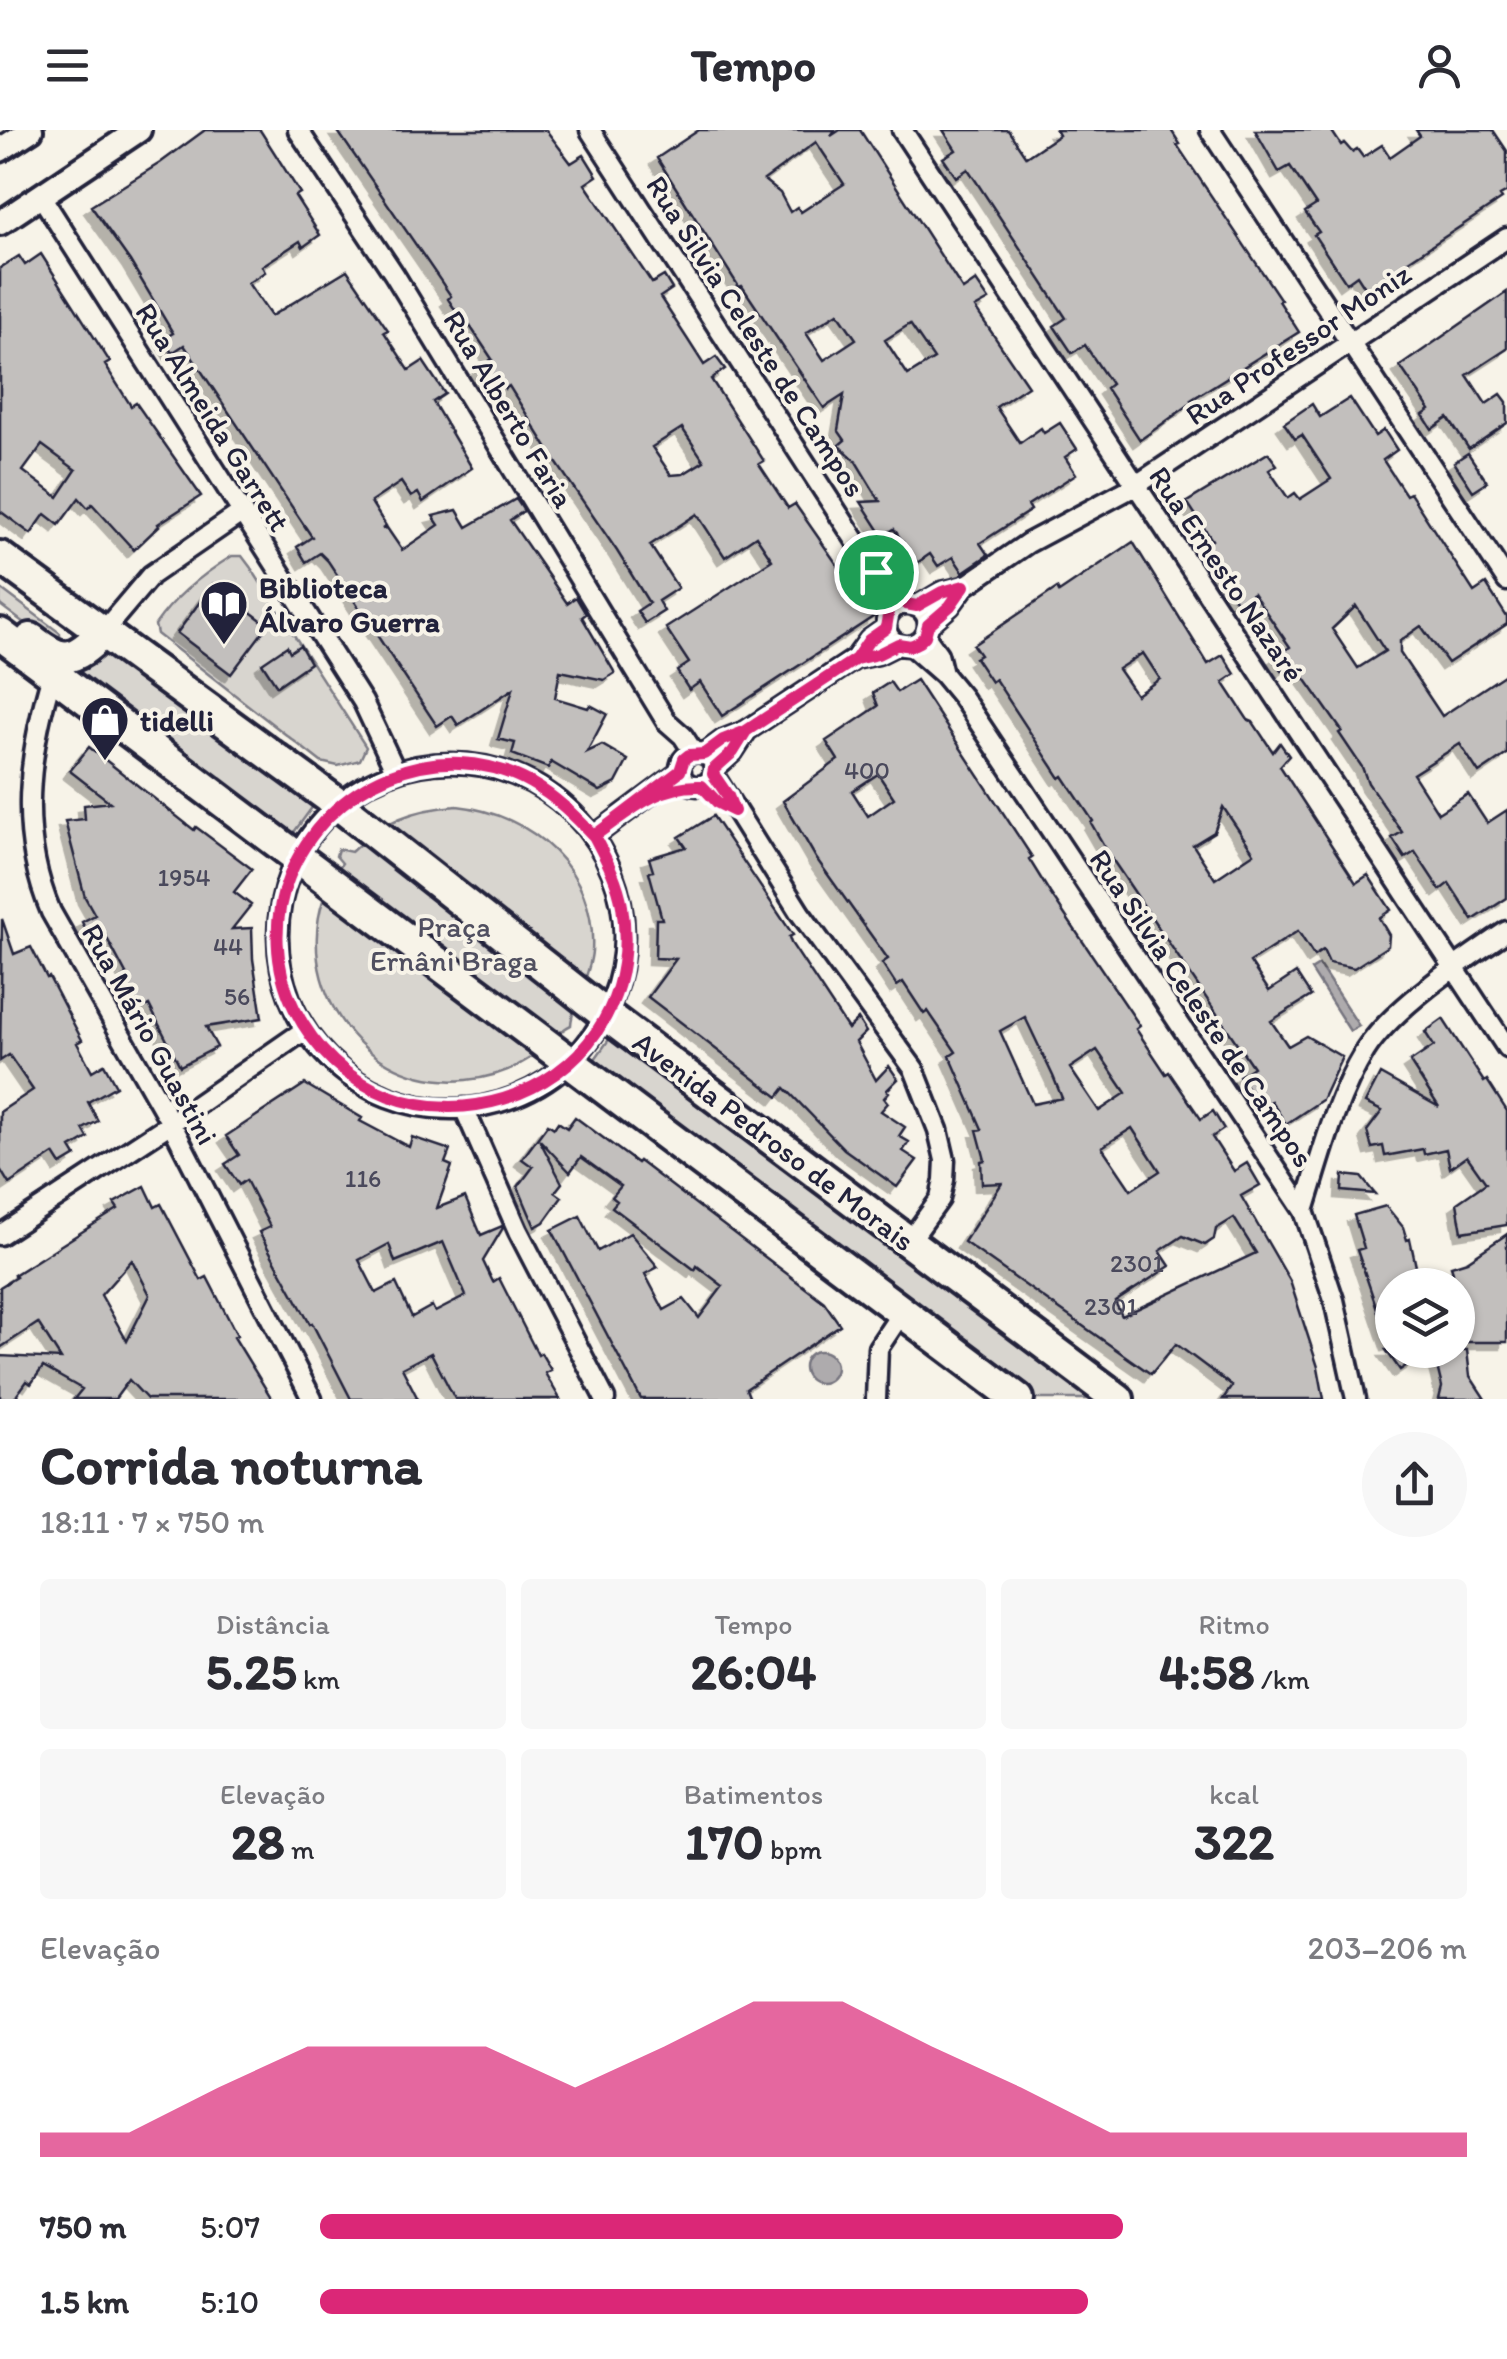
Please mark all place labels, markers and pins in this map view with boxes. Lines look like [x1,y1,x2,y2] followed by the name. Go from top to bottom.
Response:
[834,530,919,615] pin
[258,569,440,640] place label: Biblioteca Álvaro Guerra
[198,578,250,646] library icon: Biblioteca Álvaro Guerra
[79,694,131,762] shop icon: tidelli
[140,702,214,739] place label: tidelli

